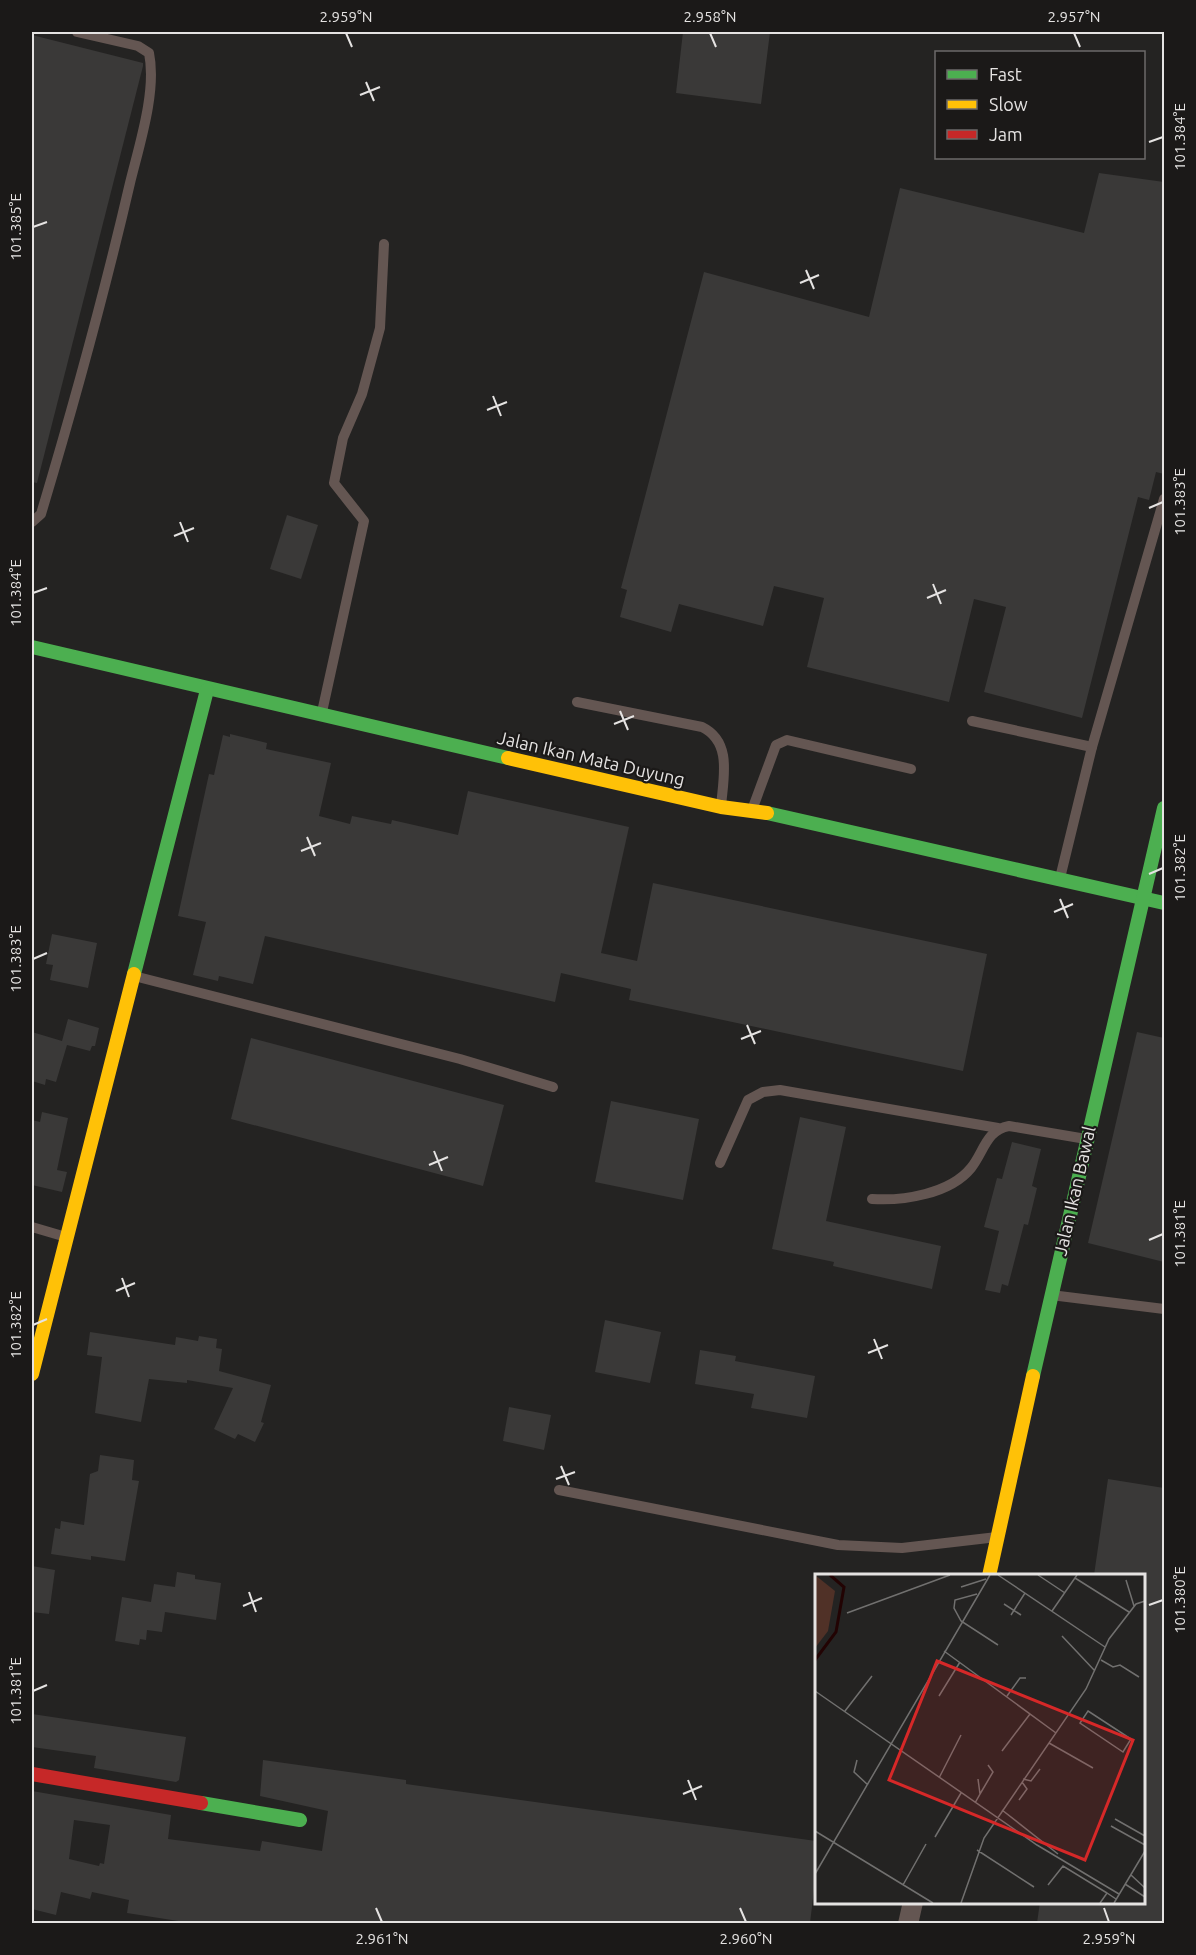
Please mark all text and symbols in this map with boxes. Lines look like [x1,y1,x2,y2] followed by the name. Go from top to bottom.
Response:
[319,8,373,25] text: 2.959°N
[683,8,737,25] text: 2.958°N
[1047,8,1101,25] text: 2.957°N
[935,51,1145,159] legend
[989,64,1022,84] text: Fast
[989,94,1028,114] text: Slow
[1171,103,1188,171] text: 101.384°E
[989,124,1023,144] text: Jam
[7,193,24,261] text: 101.385°E
[1171,468,1188,536] text: 101.383°E
[7,559,24,627] text: 101.384°E
[496,727,687,789] street label: Jalan Ikan Mata Duyung
[1171,834,1188,902] text: 101.382°E
[7,925,24,993] text: 101.383°E
[1049,1124,1099,1258] street label: Jalan Ikan Bawal
[1171,1200,1188,1268] text: 101.381°E
[7,1291,24,1359] text: 101.382°E
[1171,1566,1188,1634] text: 101.380°E
[815,1574,1145,1904] inset map
[7,1657,24,1725] text: 101.381°E
[355,1930,409,1947] text: 2.961°N
[719,1930,773,1947] text: 2.960°N
[1082,1930,1136,1947] text: 2.959°N

